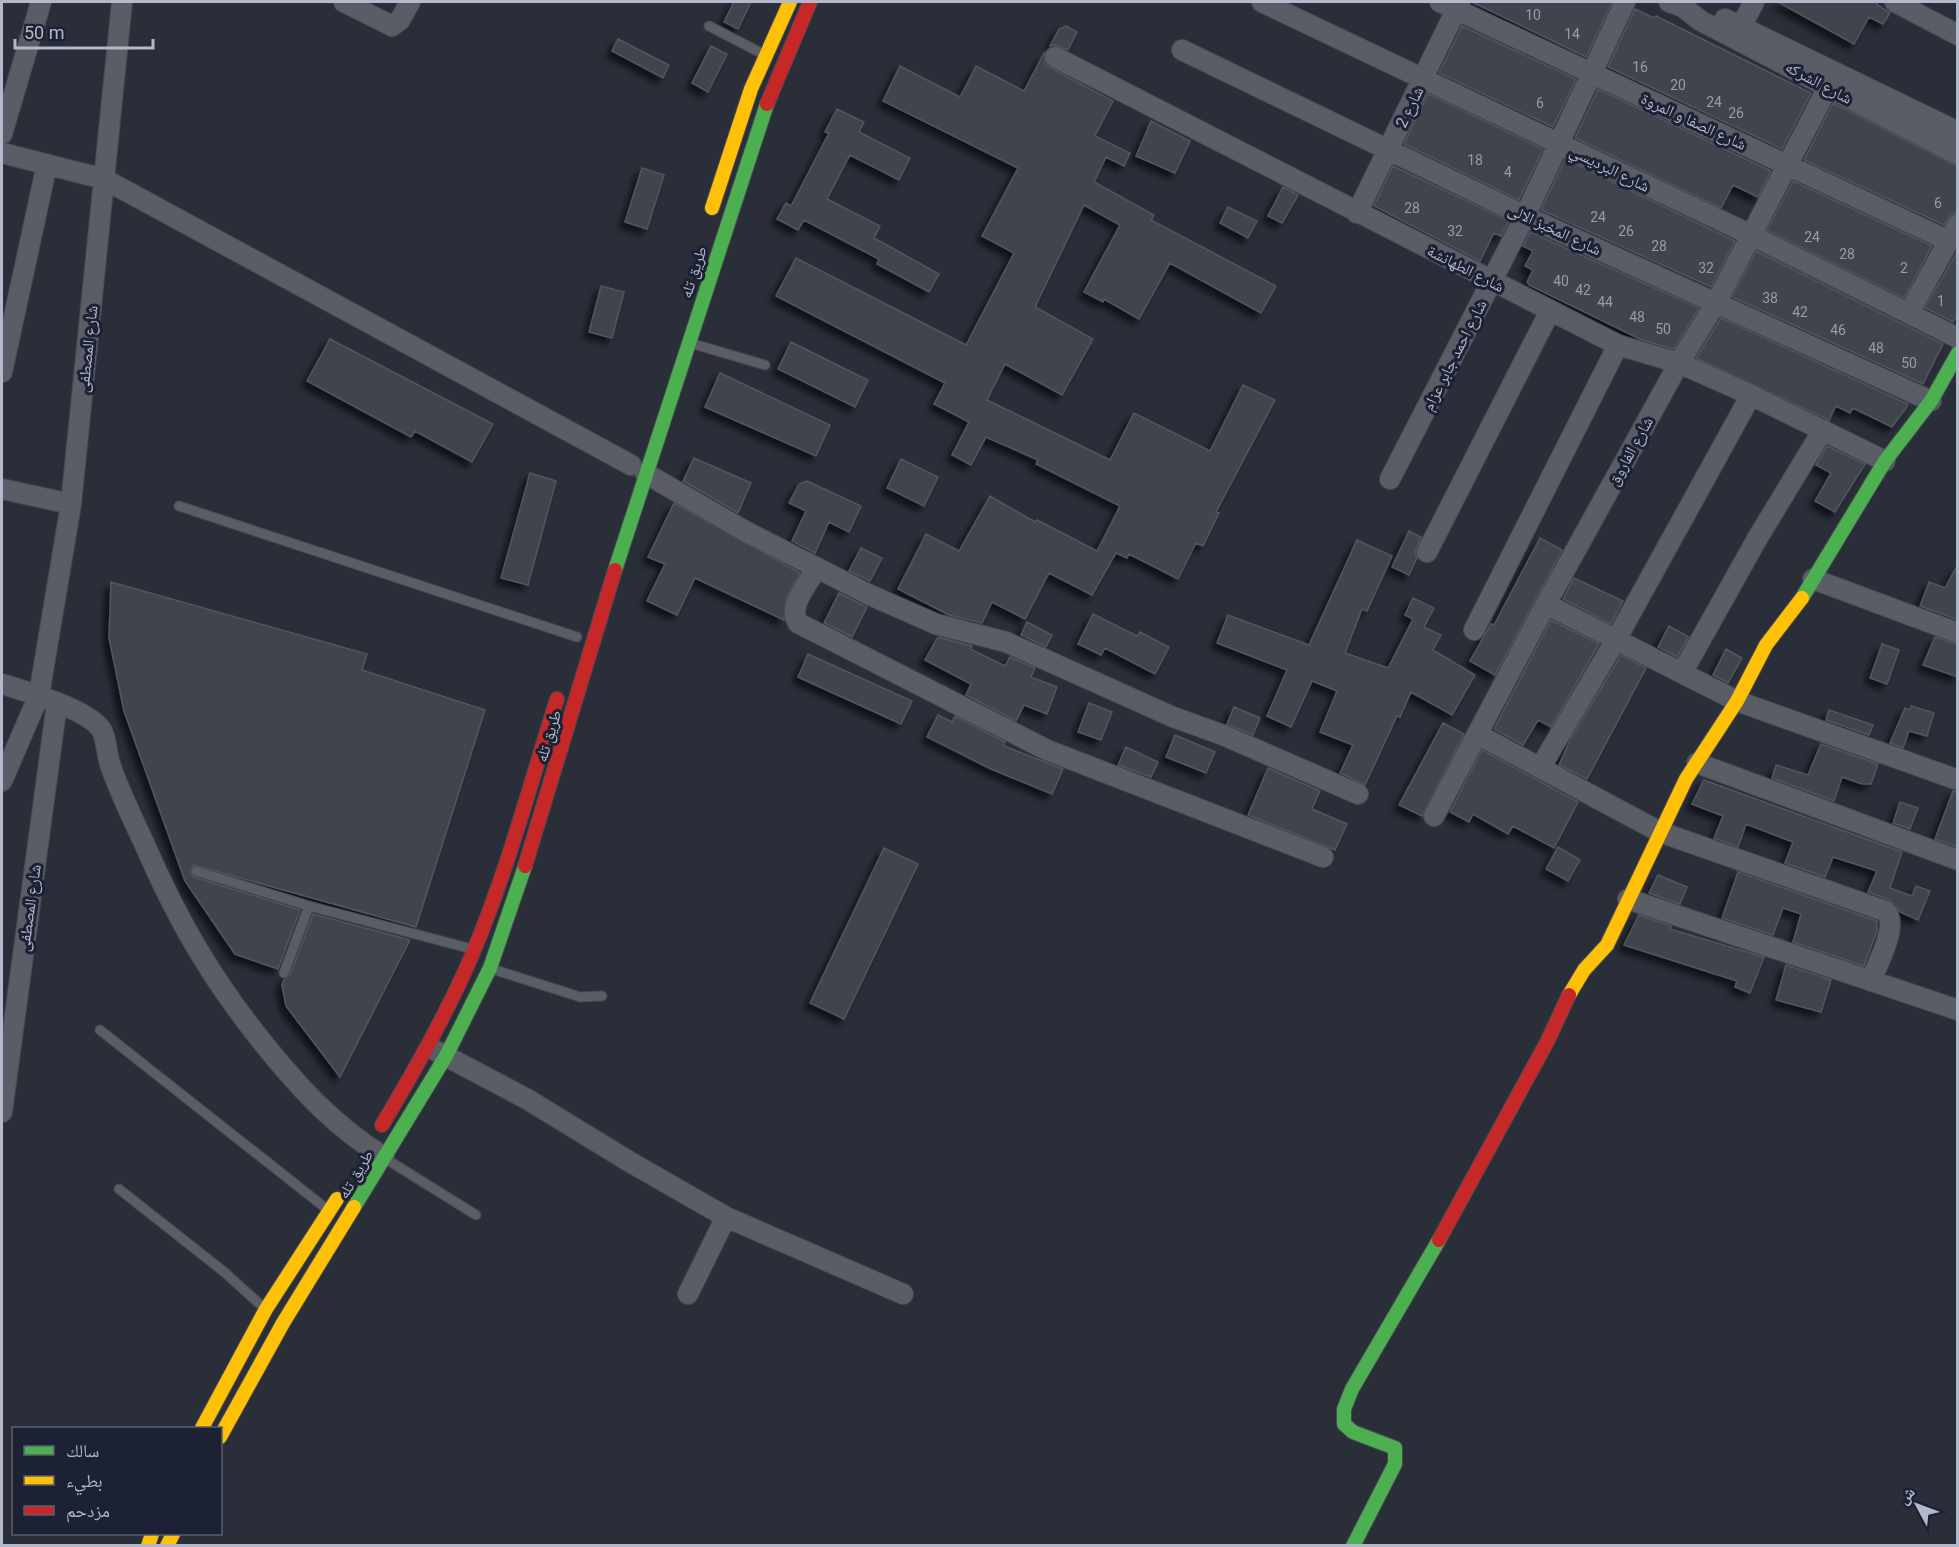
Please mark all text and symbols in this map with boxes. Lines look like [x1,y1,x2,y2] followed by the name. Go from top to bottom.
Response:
[1525,7,1541,23] house number: 10
[15,12,153,50] scale bar
[24,22,64,43] text: 50 m
[1564,26,1580,42] house number: 14
[1782,57,1855,109] street label: شارع الشركه
[1632,59,1648,75] house number: 16
[1670,77,1686,93] house number: 20
[1391,84,1428,131] street label: شارع 2
[1638,89,1749,155] street label: شارع الصفا و المروة
[1706,94,1722,110] house number: 24
[1536,95,1544,111] house number: 6
[1728,105,1744,121] house number: 26
[1565,141,1653,199] street label: شارع البرديسي
[1467,152,1483,168] house number: 18
[1504,164,1512,180] house number: 4
[1934,195,1942,211] house number: 6
[1404,200,1420,216] house number: 28
[1505,200,1604,260] street label: شارع المخبز الالى
[1590,209,1606,225] house number: 24
[1447,223,1463,239] house number: 32
[1618,223,1634,239] house number: 26
[1804,229,1820,245] house number: 24
[1651,238,1667,254] house number: 28
[1424,241,1508,297] street label: شارع الطهانشة
[676,244,712,301] street label: طريق تله
[1839,246,1855,262] house number: 28
[1698,260,1714,276] house number: 32
[1900,260,1908,276] house number: 2
[1553,273,1569,289] house number: 40
[1575,282,1591,298] house number: 42
[1762,290,1778,306] house number: 38
[1937,293,1945,309] house number: 1
[1597,294,1613,310] house number: 44
[1418,297,1491,414] street label: شارع احمد جابر عزام
[73,304,103,394] street label: شارع المصطفى
[1792,304,1808,320] house number: 42
[1629,309,1645,325] house number: 48
[1655,321,1671,337] house number: 50
[1830,322,1846,338] house number: 46
[1868,340,1884,356] house number: 48
[1901,355,1917,371] house number: 50
[1604,413,1658,490] street label: شارع الفاروق
[532,708,566,765] street label: طريق تله
[14,863,46,953] street label: شارع المصطفى
[334,1146,378,1203] street label: طريق تله
[12,1427,222,1535] legend
[66,1440,99,1461] text: سالك
[66,1470,103,1496] text: بطيء
[1887,1475,1947,1535] north arrow
[1893,1483,1919,1508] text: ش
[66,1500,110,1523] text: مزدحم

